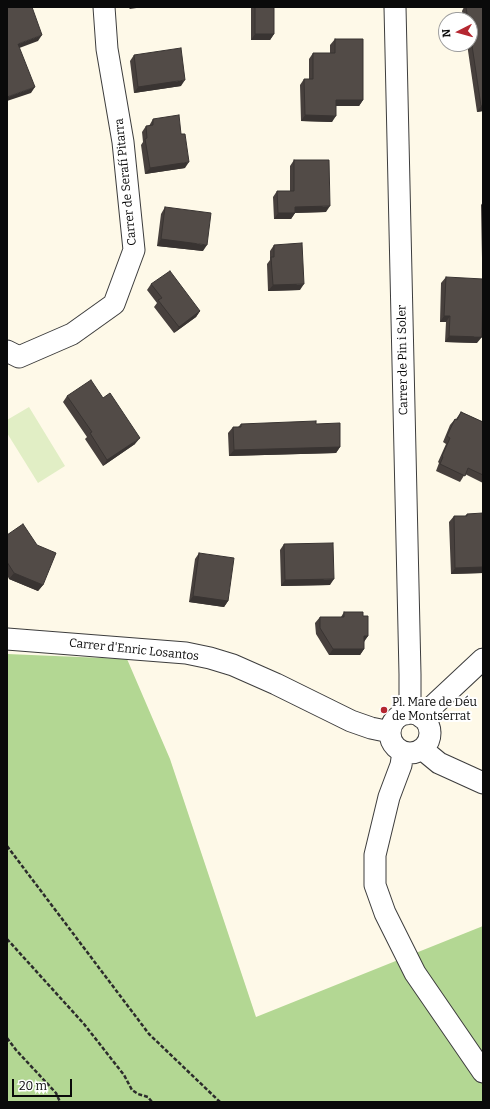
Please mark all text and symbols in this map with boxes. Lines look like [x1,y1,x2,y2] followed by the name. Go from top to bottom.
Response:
[438,12,478,52] north arrow
[440,28,453,38] text: N
[112,118,140,246] street label: Carrer de Serafí Pitarra
[395,305,411,415] street label: Carrer de Pin i Soler
[68,636,200,664] street label: Carrer d'Enric Losantos
[392,696,477,724] place label: Pl. Mare de Déu de Montserrat
[379,705,389,715] marker: Pl. Mare de Déu de Montserrat
[14,1071,74,1097] scale bar
[19,1079,47,1093] text: 20 m

